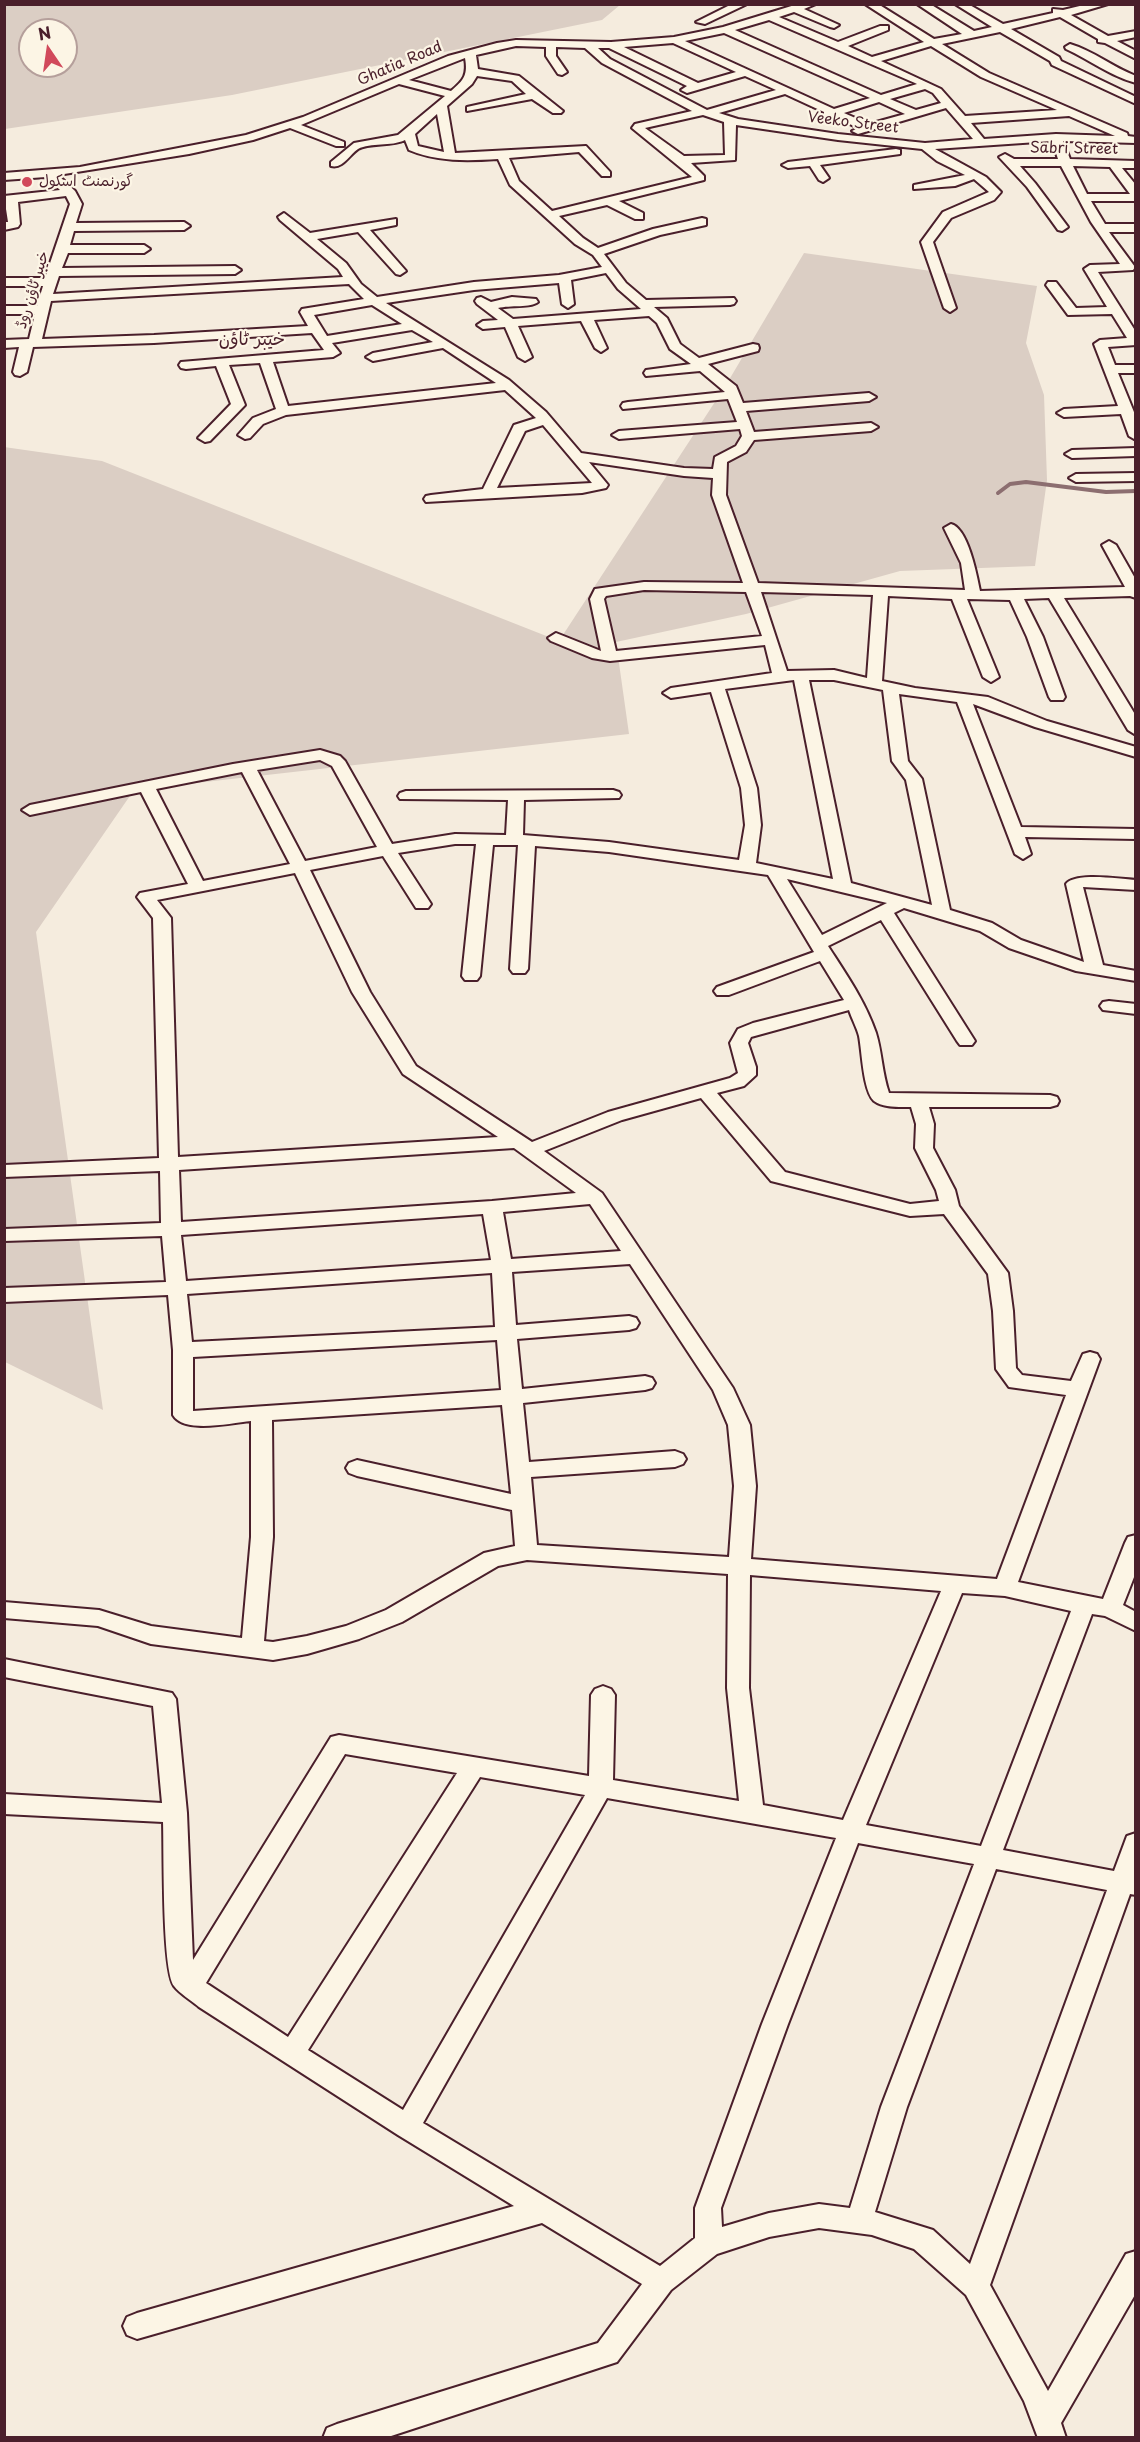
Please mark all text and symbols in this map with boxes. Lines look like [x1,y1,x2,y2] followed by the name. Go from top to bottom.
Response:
[18,18,78,78] north arrow
[36,19,53,46] text: N
[355,38,445,90] street label: Ghatia Road
[806,108,900,138] street label: Veeko Street
[1030,139,1118,159] street label: Sabri Street
[39,173,133,191] place label: گورنمنٹ اسکول
[20,175,34,189] marker: گورنمنٹ اسکول
[13,249,53,331] street label: خیبر ٹاؤن روڈ
[219,329,285,351] district label: خیبر ٹاؤن

